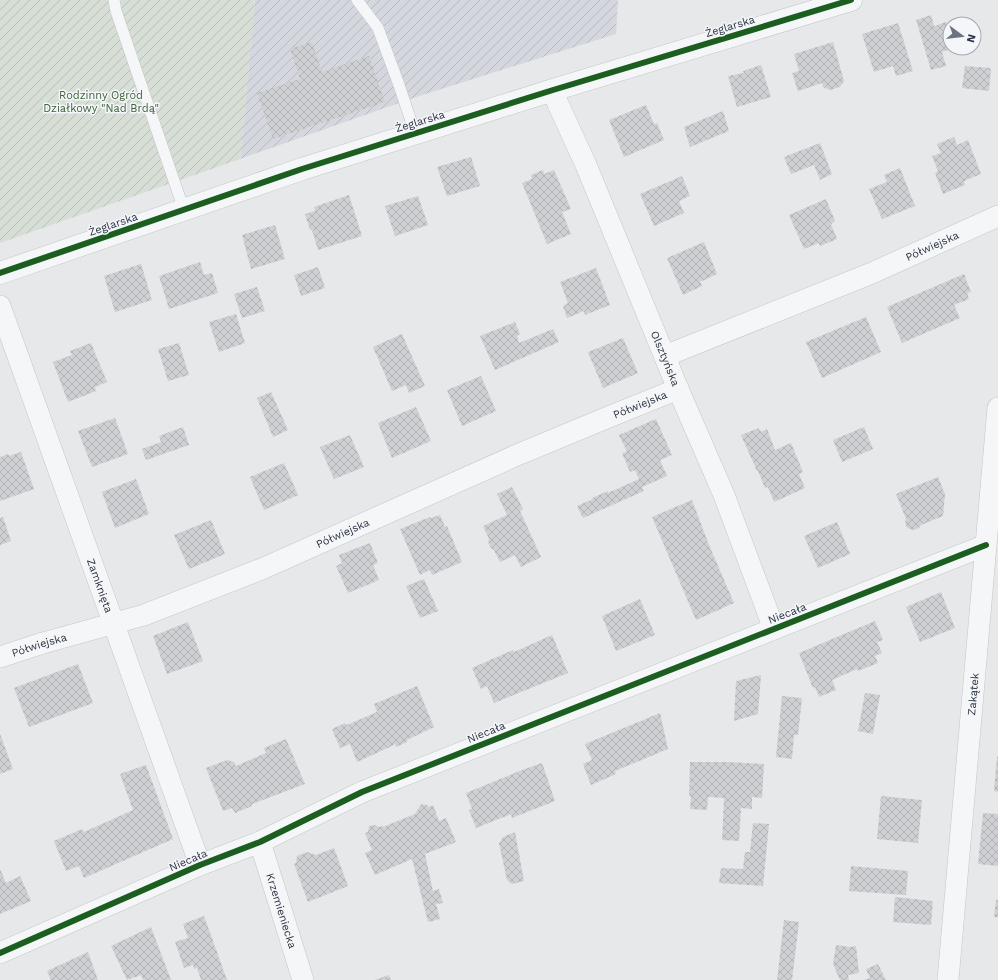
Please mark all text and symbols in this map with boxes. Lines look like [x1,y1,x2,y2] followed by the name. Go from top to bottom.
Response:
[704,12,756,40] street label: Żeglarska
[942,16,982,56] north arrow
[964,33,979,44] text: N
[43,89,159,115] park label: Rodzinny Ogród Działkowy "Nad Brdą"
[394,107,446,135] street label: Żeglarska
[87,209,139,239] street label: Żeglarska
[904,229,961,264] street label: Półwiejska
[648,329,682,388] street label: Olsztyńska
[611,388,669,421] street label: Półwiejska
[314,516,371,551] street label: Półwiejska
[84,557,115,615] street label: Zamknięta
[766,600,808,627] street label: Niecała
[10,631,68,660] street label: Półwiejska
[965,672,982,716] street label: Zakątek
[465,719,507,746] street label: Niecała
[167,847,209,874] street label: Niecała
[263,872,299,950] street label: Krzemieniecka

